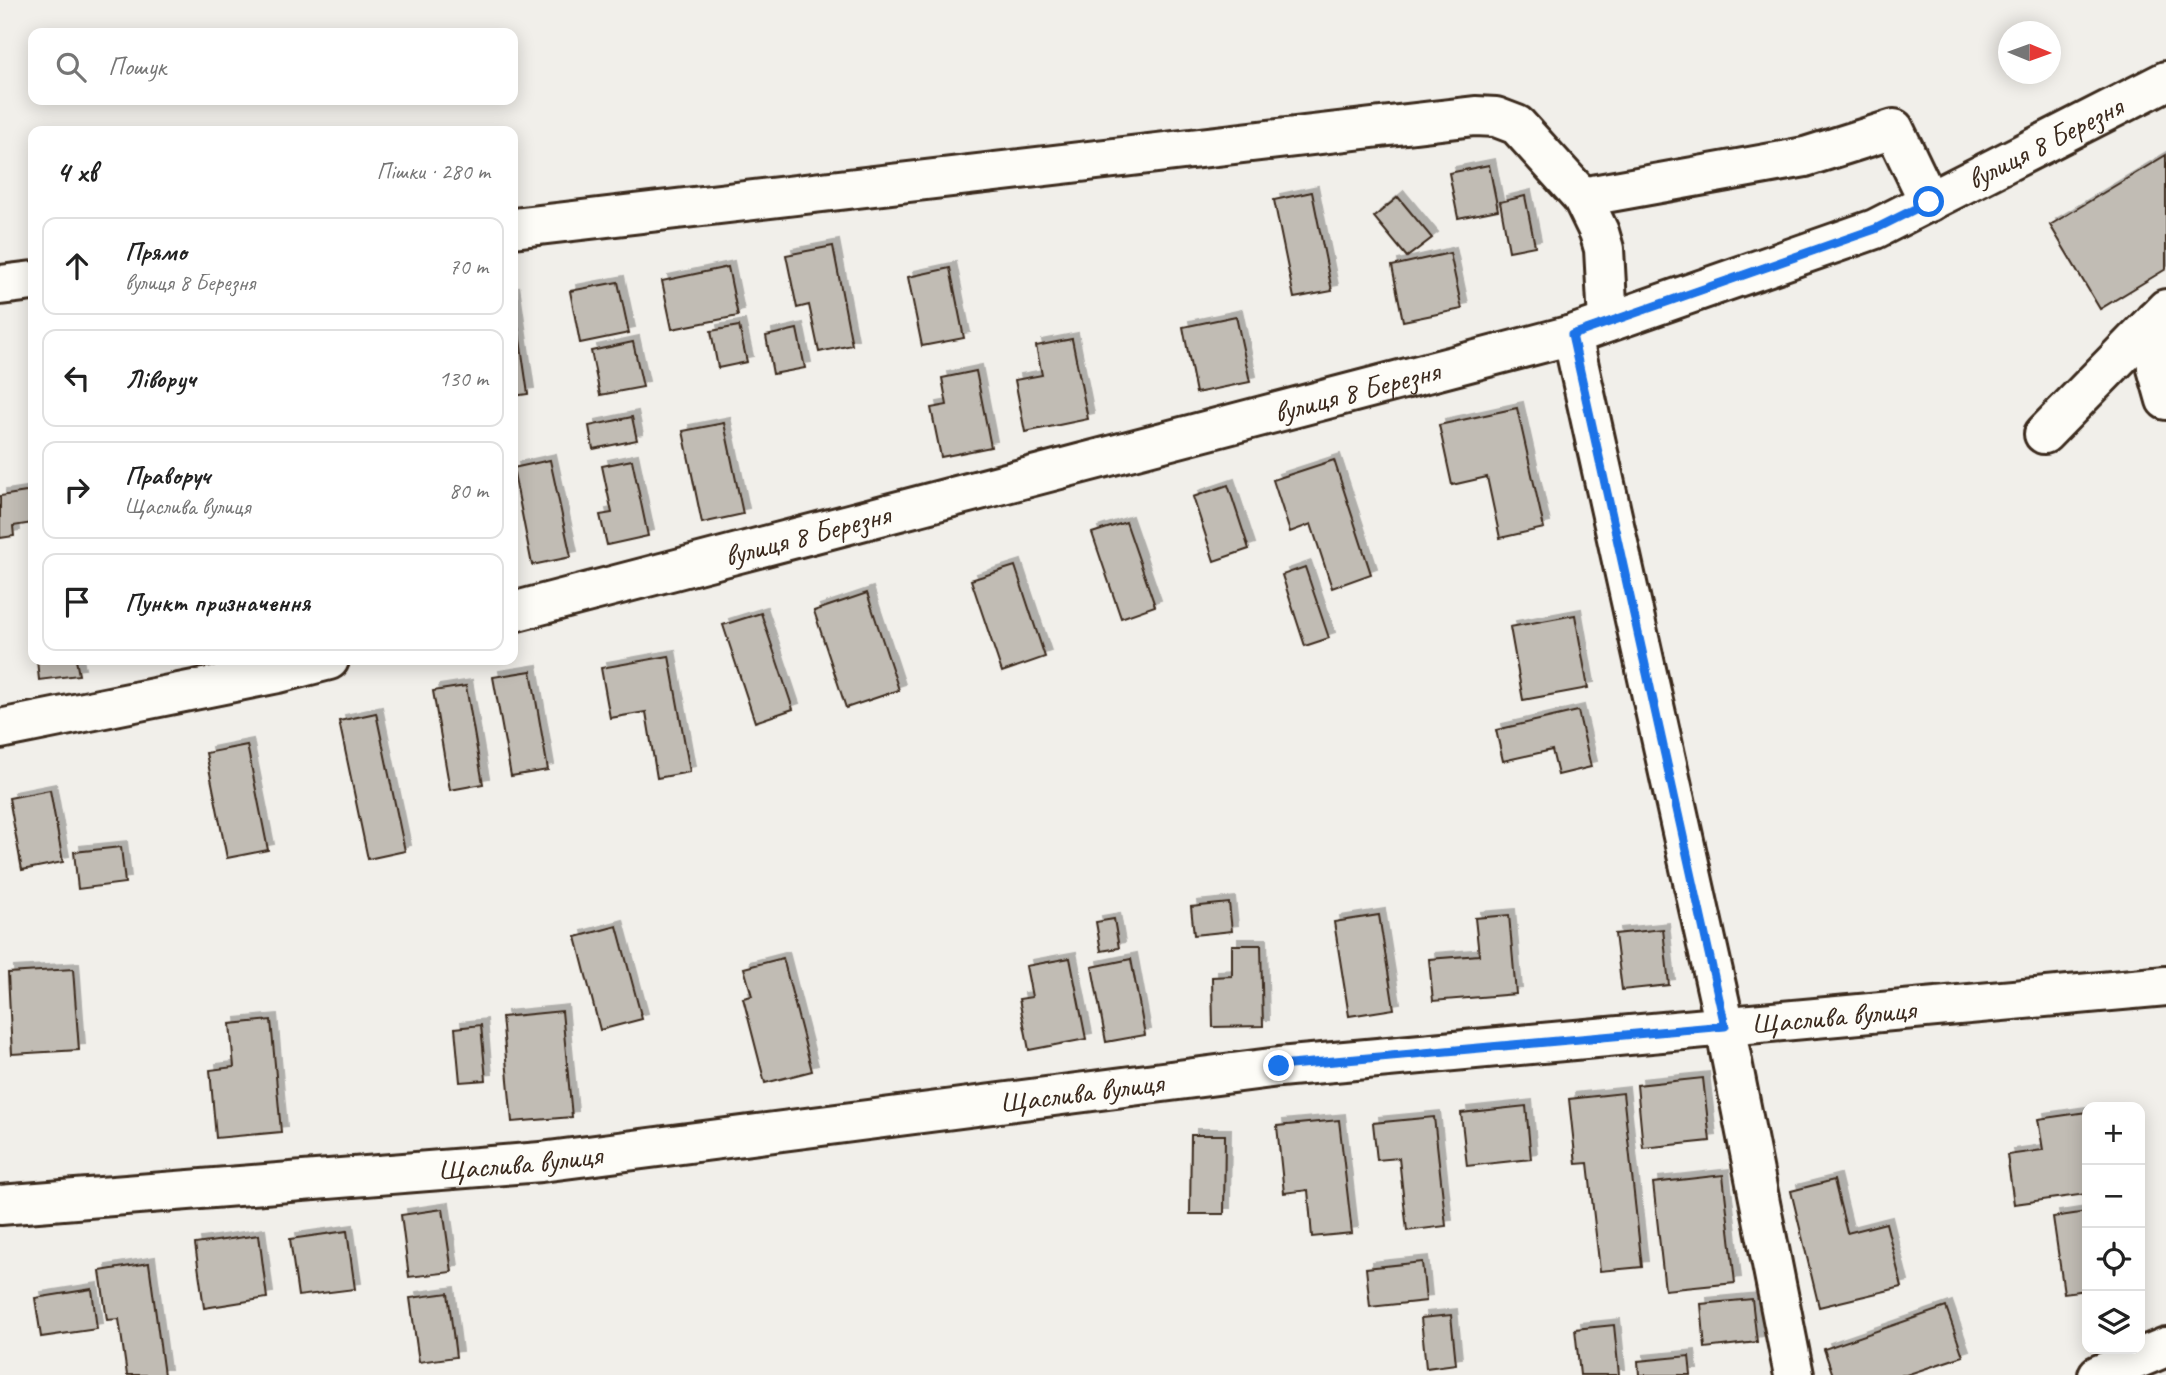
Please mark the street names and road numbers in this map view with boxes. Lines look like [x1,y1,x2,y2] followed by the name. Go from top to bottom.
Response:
[1960,86,2131,198] street label: вулиця 8 Березня
[1270,351,1446,431] street label: вулиця 8 Березня
[720,495,897,575] street label: вулиця 8 Березня
[1751,990,1920,1043] street label: Щаслива вулиця
[998,1063,1168,1122] street label: Щаслива вулиця
[437,1135,607,1189] street label: Щаслива вулиця

